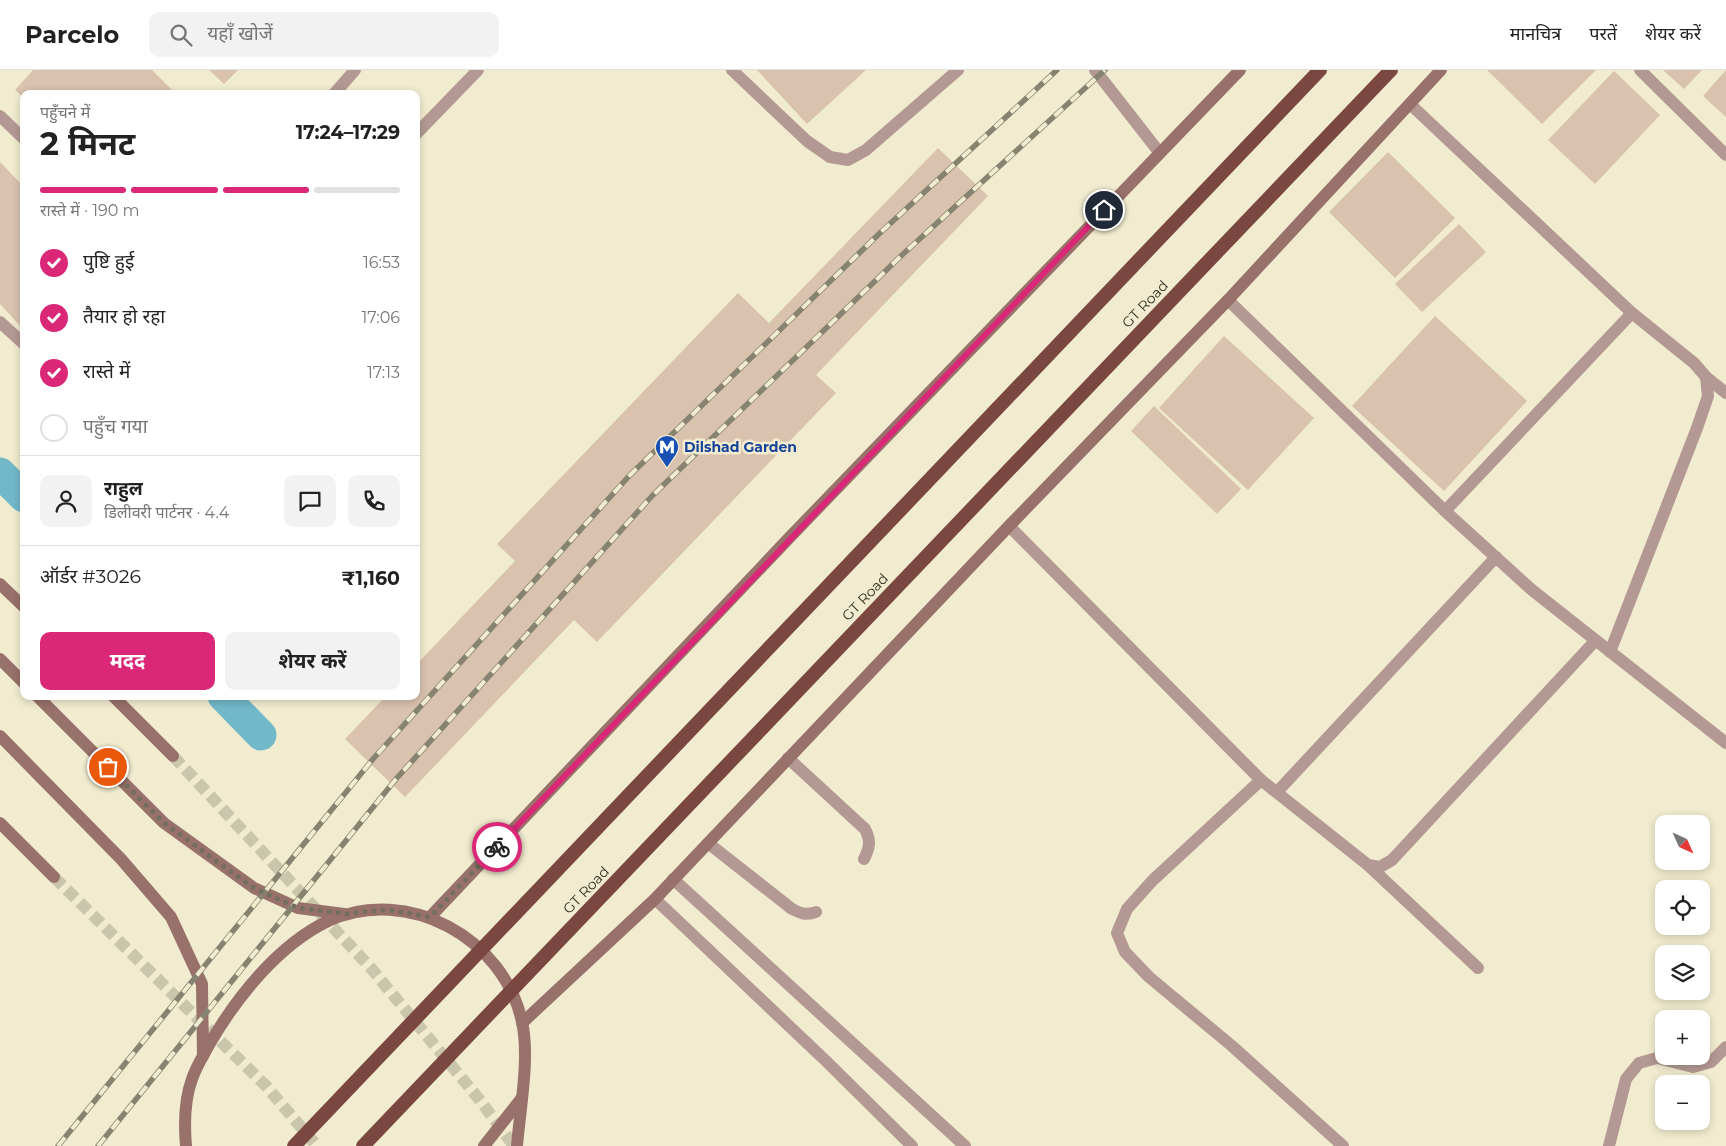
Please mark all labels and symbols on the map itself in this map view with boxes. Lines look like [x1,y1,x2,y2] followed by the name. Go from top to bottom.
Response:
[1083,189,1125,231] pin
[1118,276,1172,332] street label: GT Road
[654,434,680,468] metro station icon: Dilshad Garden
[684,438,797,456] place label: Dilshad Garden
[838,569,892,625] street label: GT Road
[87,746,129,788] pin
[1655,815,1710,870] north arrow
[472,822,522,872] courier
[559,862,613,918] street label: GT Road

